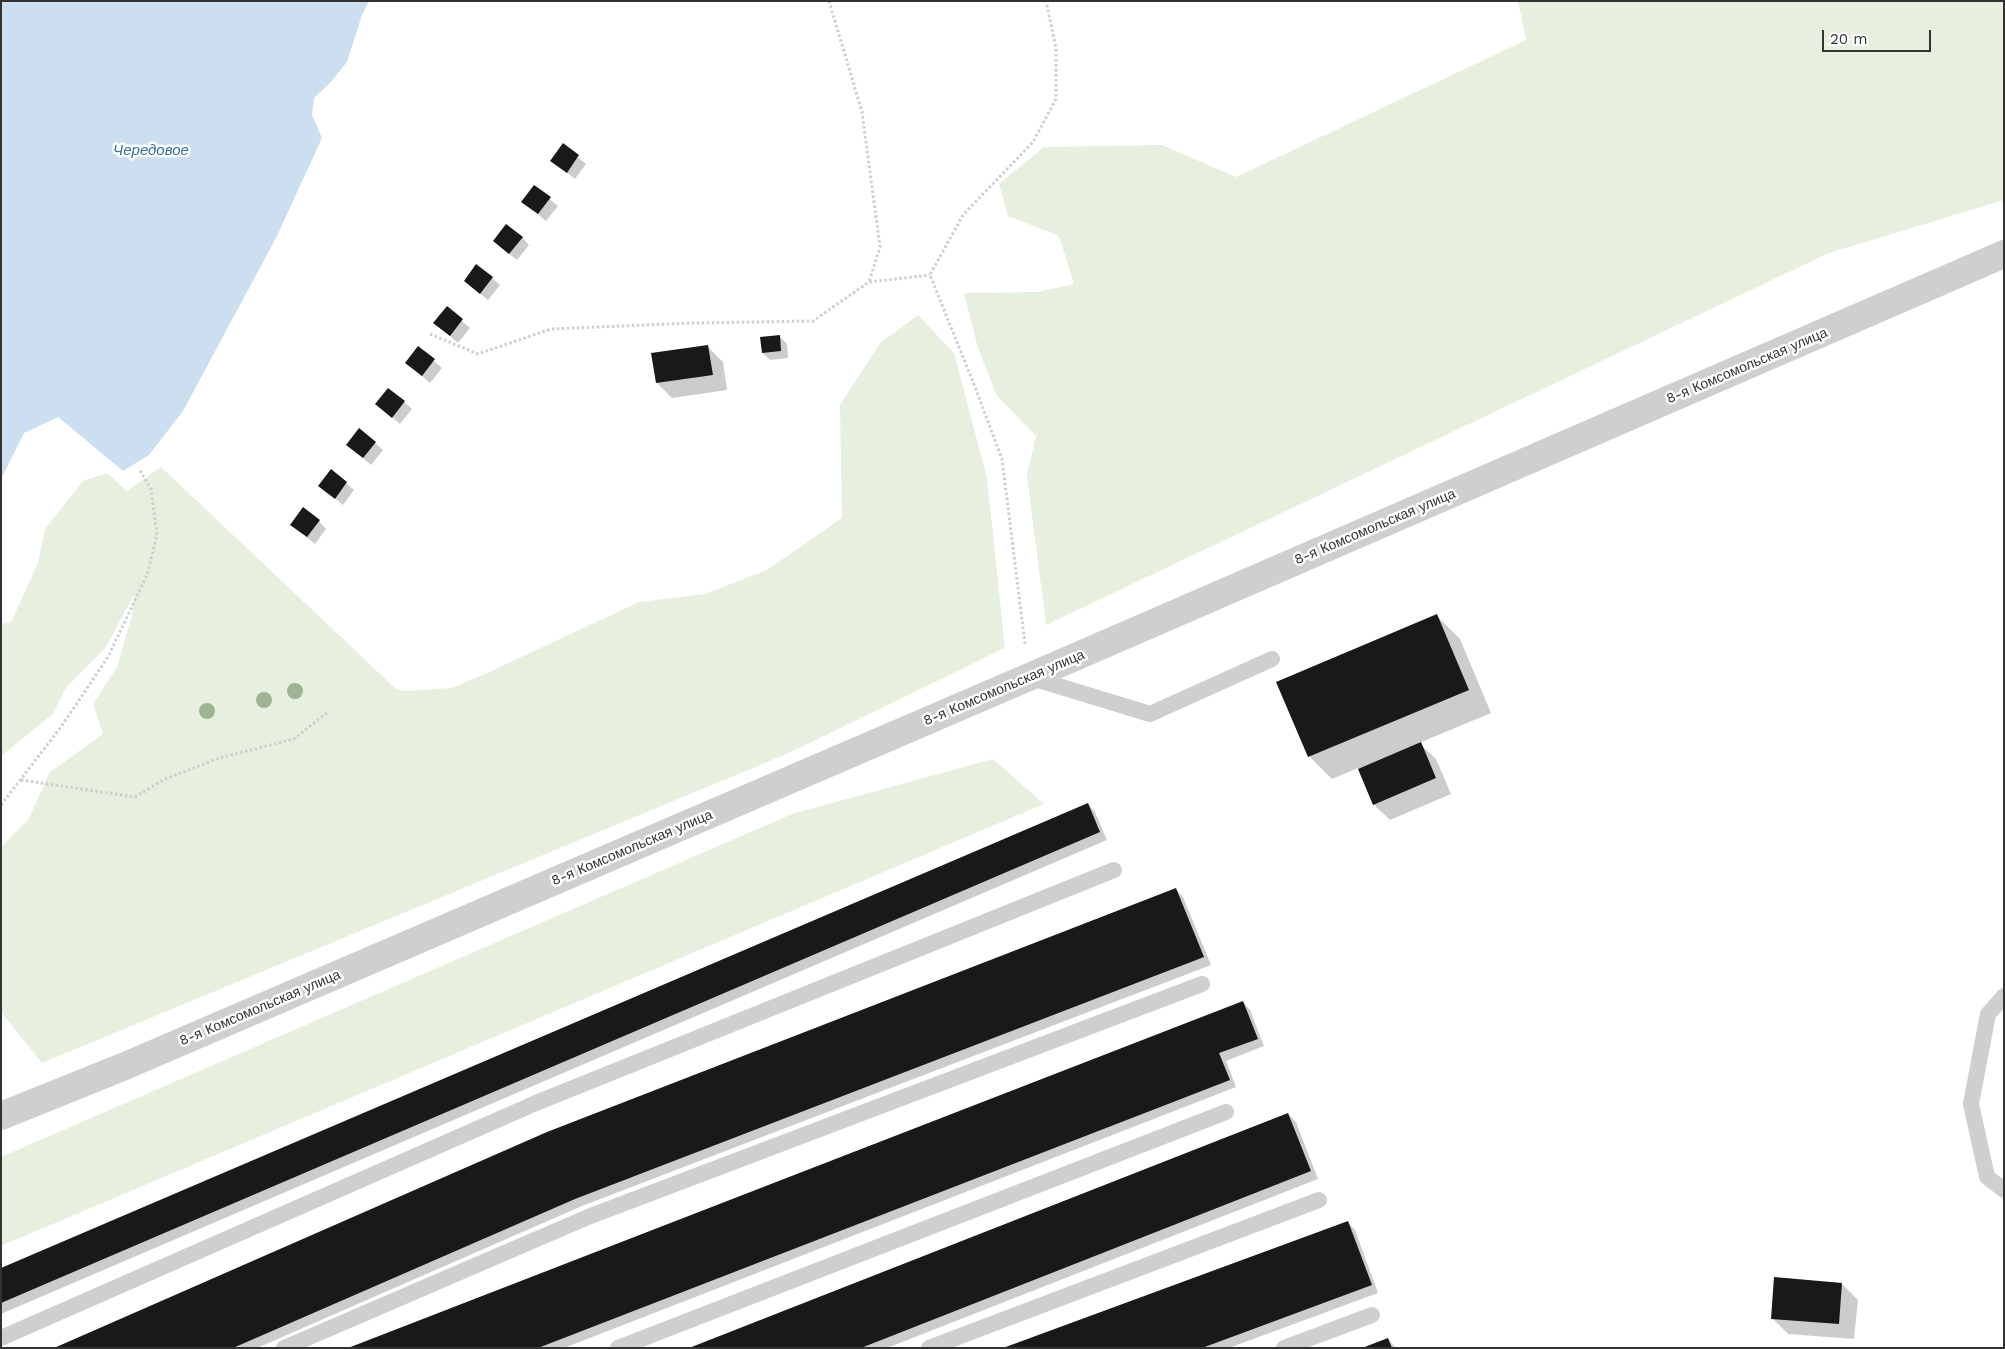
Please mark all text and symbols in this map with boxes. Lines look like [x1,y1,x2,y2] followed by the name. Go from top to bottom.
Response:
[1825,20,1934,52] scale bar
[1830,30,1868,48] text: 20 m
[113,142,189,160] water label: Чередовое
[1664,324,1830,408] street label: 8-я Комсомольская улица
[1292,485,1458,569] street label: 8-я Комсомольская улица
[921,646,1087,730] street label: 8-я Комсомольская улица
[549,806,715,890] street label: 8-я Комсомольская улица
[177,966,343,1050] street label: 8-я Комсомольская улица

